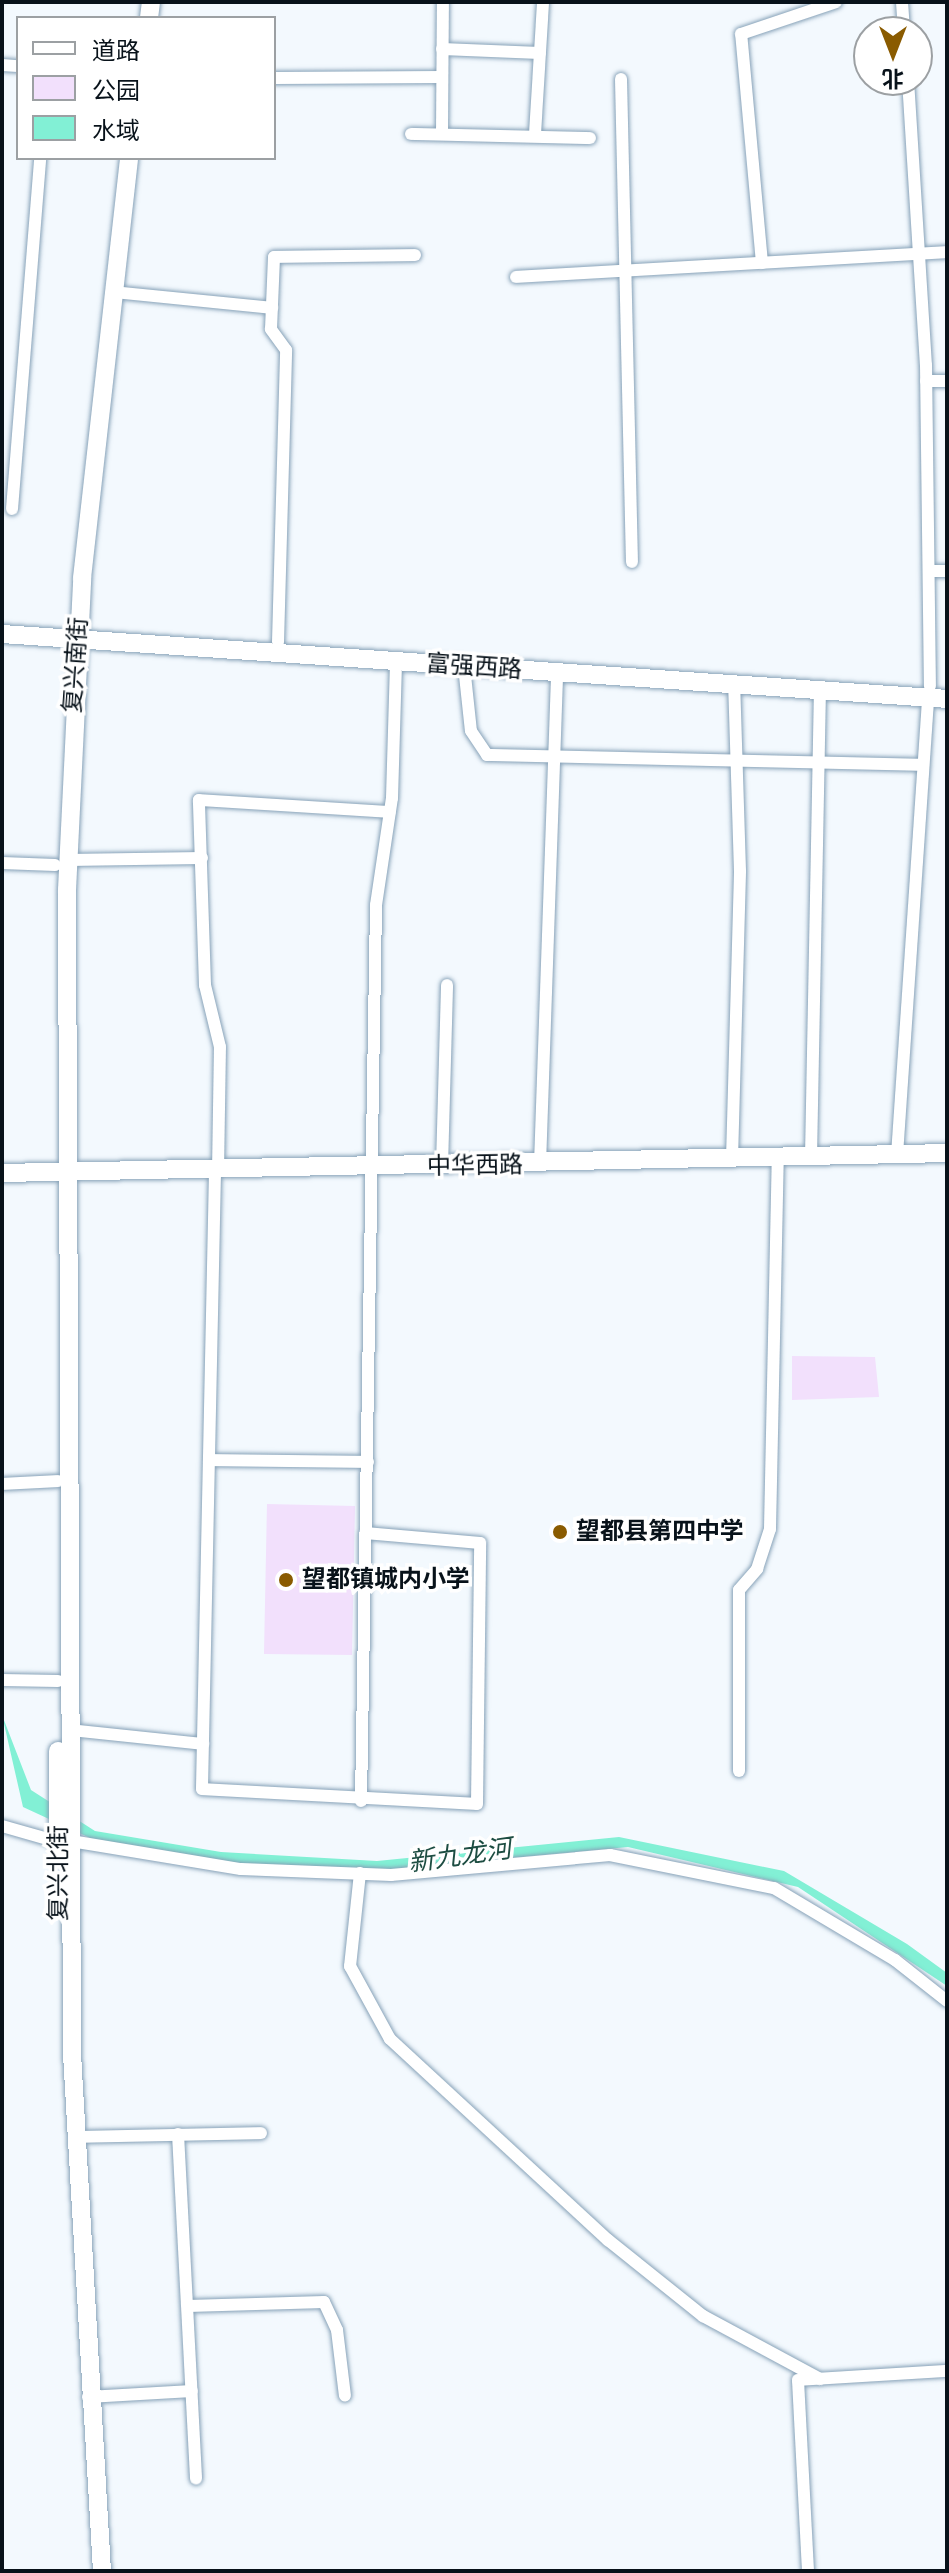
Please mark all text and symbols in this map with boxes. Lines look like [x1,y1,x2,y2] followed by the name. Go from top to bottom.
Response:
[16,16,276,160] legend
[853,16,933,96] north arrow
[92,37,140,65] text: 道路
[882,65,904,91] text: 北
[92,77,140,105] text: 公园
[92,117,140,145] text: 水域
[58,616,94,714] street label: 复兴南街
[425,649,523,685] street label: 富强西路
[427,1151,523,1181] street label: 中华西路
[576,1518,744,1546] place label: 望都县第四中学
[551,1523,569,1541] marker: 望都县第四中学
[302,1566,470,1594] place label: 望都镇城内小学
[277,1571,295,1589] marker: 望都镇城内小学
[45,1825,73,1921] street label: 复兴北街
[406,1833,514,1879] water label: 新九龙河

